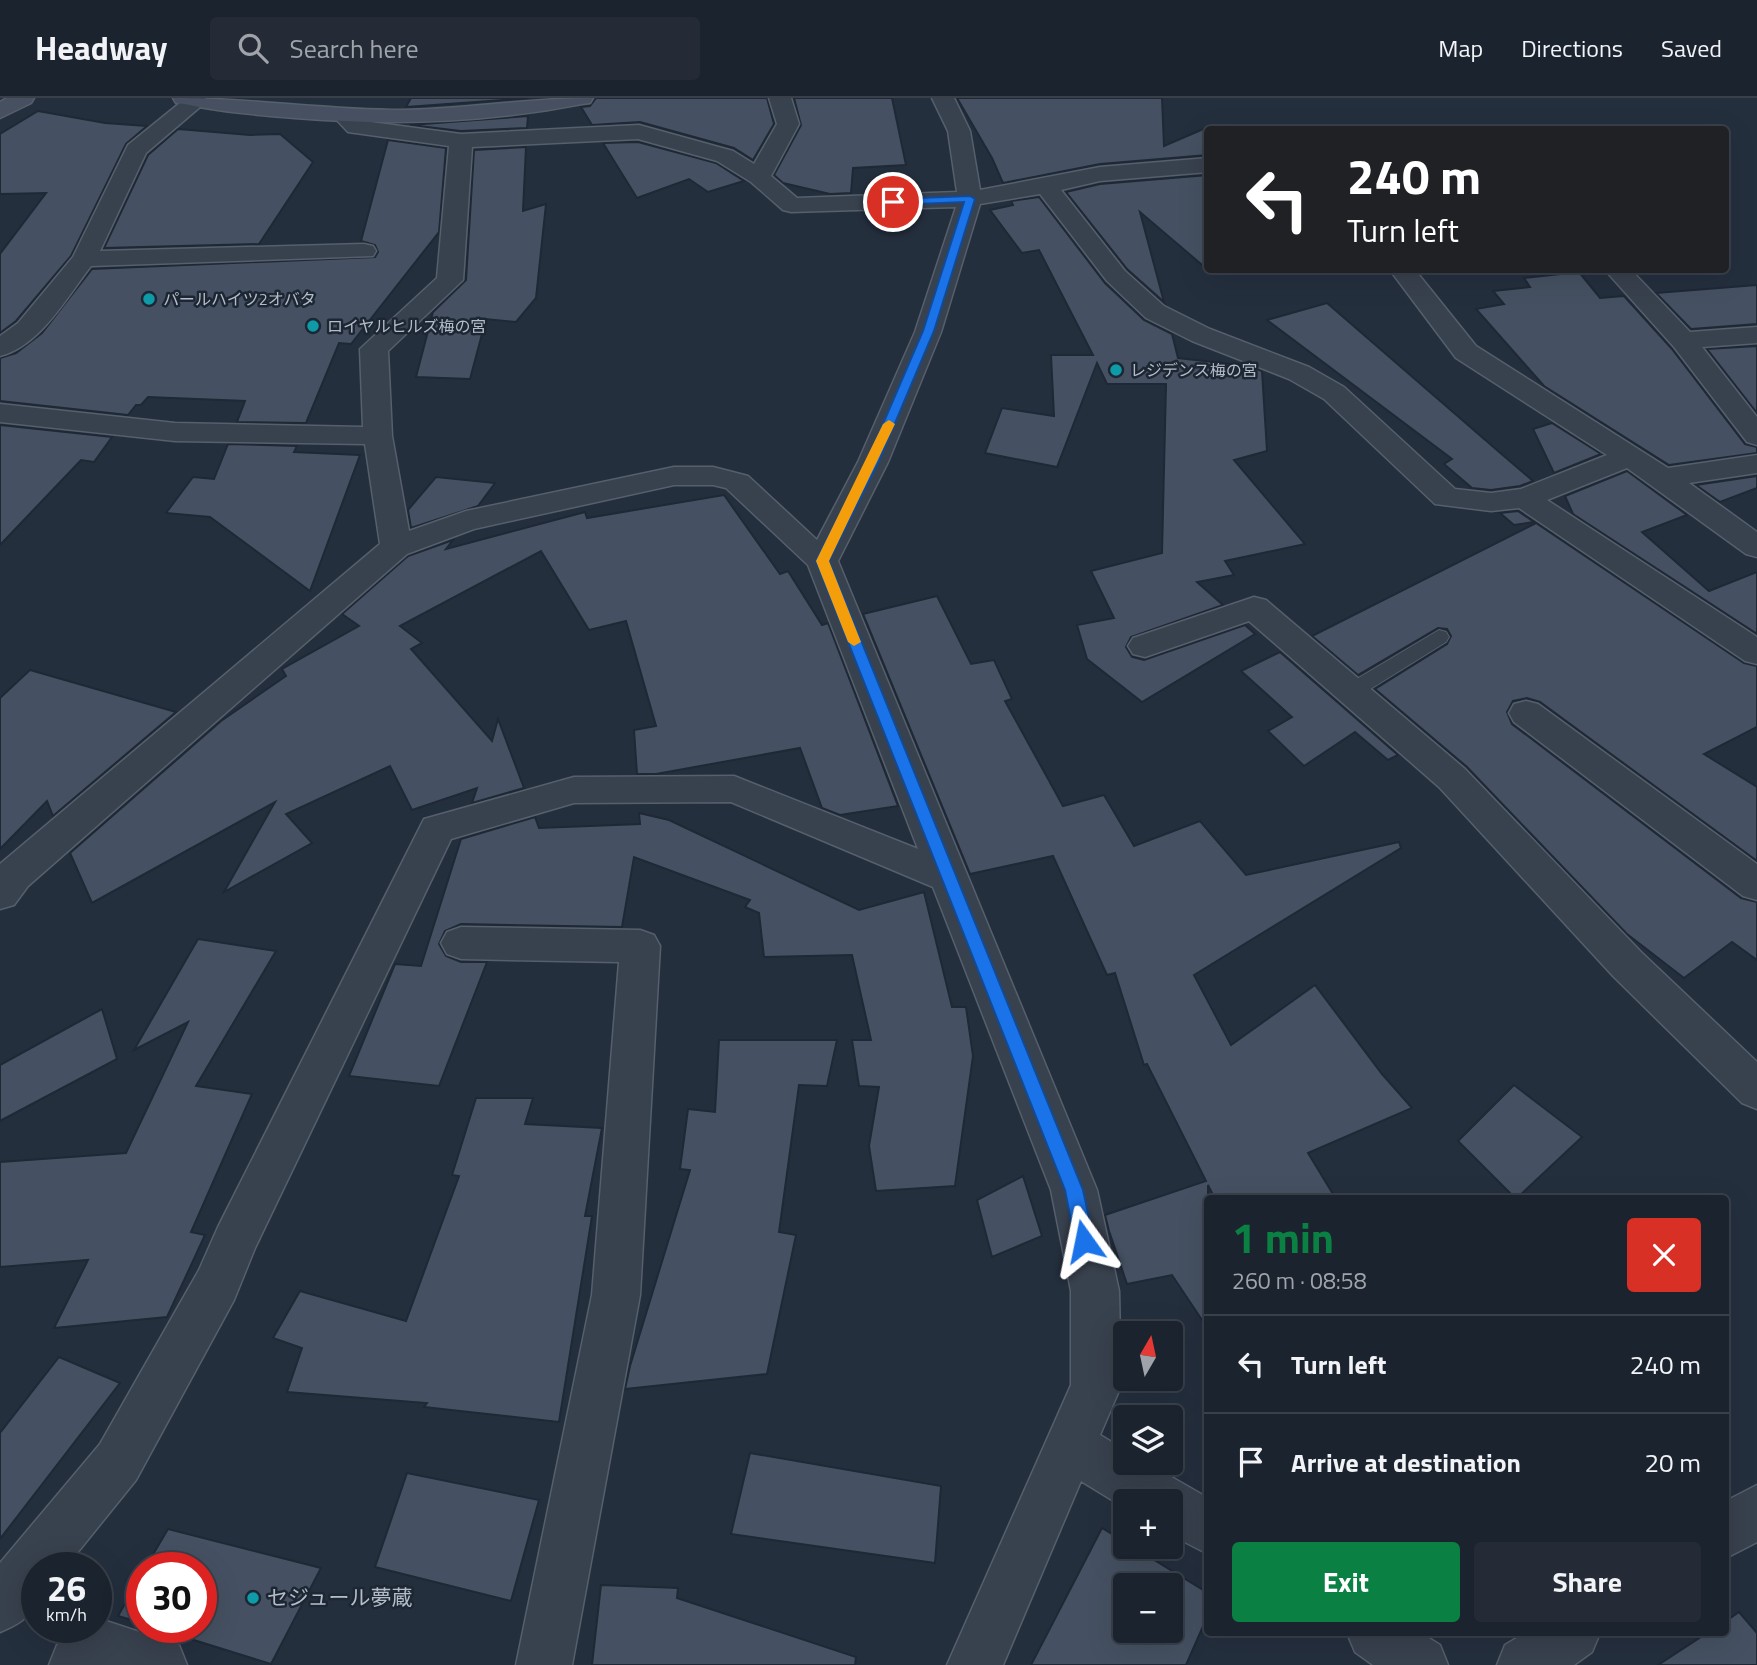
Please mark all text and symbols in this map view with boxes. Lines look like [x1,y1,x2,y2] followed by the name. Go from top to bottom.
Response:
[210,17,700,80] search box
[35,23,168,73] text: Headway
[234,29,272,67] icon: search
[290,29,419,68] text: Search here
[1438,30,1483,66] text: Map
[1521,30,1623,66] text: Directions
[1661,30,1722,66] text: Saved
[1347,138,1481,213] text: 240 m
[1232,154,1323,245] icon: left
[863,172,923,232] pin
[874,183,912,221] icon: arrive
[1347,206,1459,254] text: Turn left
[163,287,316,311] place label: パールハイツ2オバタ
[141,291,157,307] marker: パールハイツ2オバタ
[327,314,487,338] place label: ロイヤルヒルズ梅の宮
[305,318,321,334] marker: ロイヤルヒルズ梅の宮
[1130,358,1258,382] place label: レジデンス梅の宮
[1108,362,1124,378] marker: レジデンス梅の宮
[1047,1204,1121,1278] position arrow
[1232,1205,1334,1269] text: 1 min
[1627,1218,1701,1292] button: close
[1232,1263,1367,1298] text: 260 m · 08:58
[1113,1321,1183,1391] north arrow
[1113,1321,1183,1643] map controls
[1232,1345,1270,1383] icon: left
[1291,1345,1386,1384] text: Turn left
[1630,1345,1701,1384] text: 240 m
[1113,1405,1183,1475] button: layers
[1232,1443,1270,1481] icon: arrive
[1291,1443,1521,1482] text: Arrive at destination
[1644,1443,1701,1482] text: 20 m
[1113,1489,1183,1559] button: +
[1232,1542,1460,1622] button: Exit
[1474,1542,1701,1622] button: Share
[126,1552,217,1643] speed limit sign: 30
[47,1561,86,1615] text: 26
[1113,1573,1183,1643] button: −
[267,1581,413,1613] place label: セジュール夢蔵
[245,1590,261,1606] marker: セジュール夢蔵
[46,1601,87,1628] text: km/h

